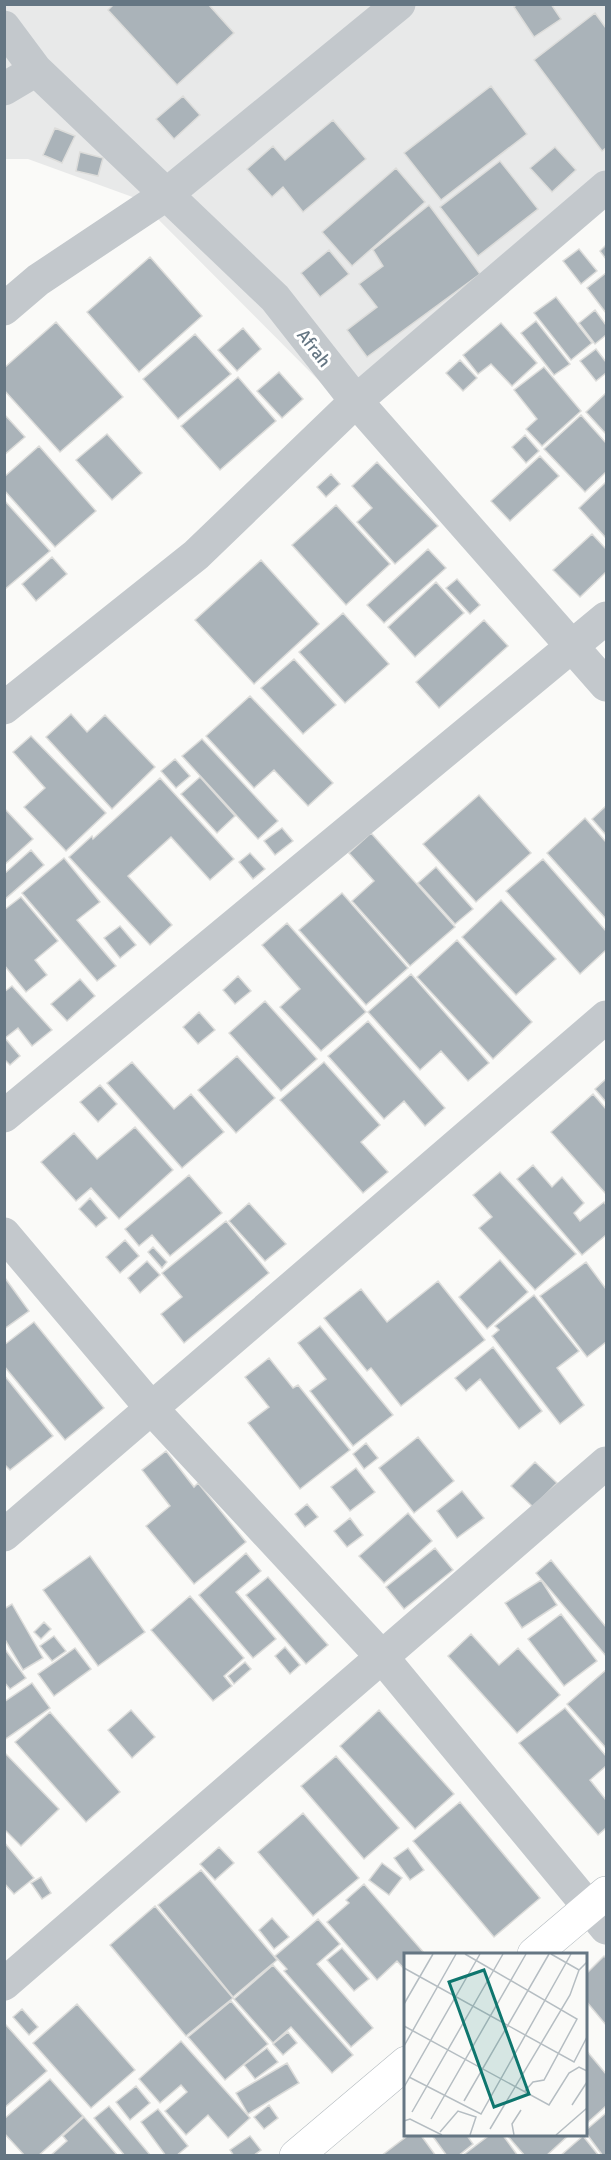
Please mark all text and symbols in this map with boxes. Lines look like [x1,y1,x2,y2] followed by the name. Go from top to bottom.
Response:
[292,324,336,372] street label: Afrah
[404,1953,587,2136] inset map

